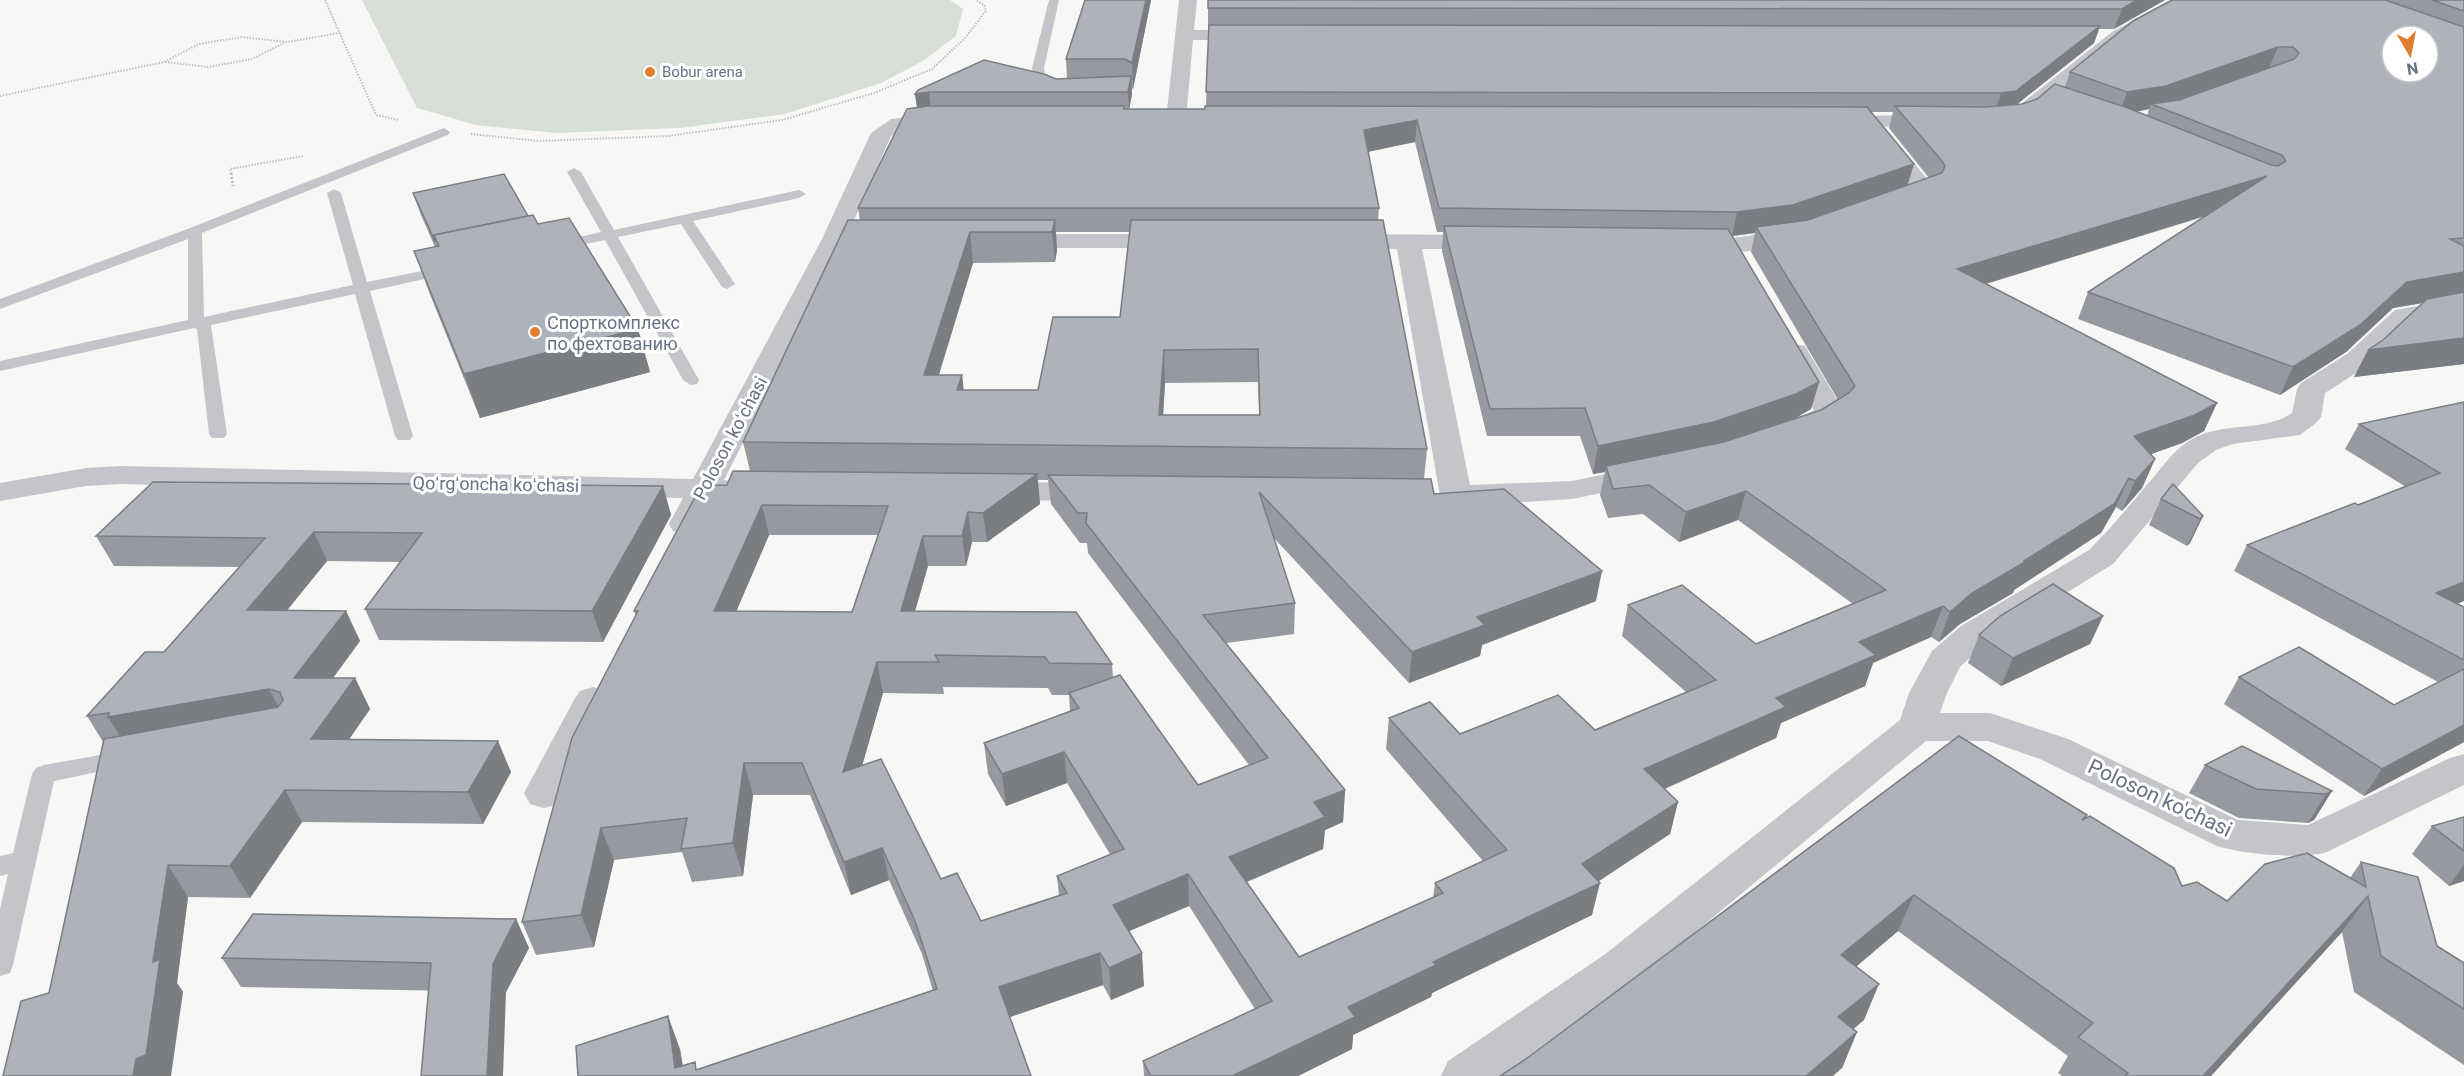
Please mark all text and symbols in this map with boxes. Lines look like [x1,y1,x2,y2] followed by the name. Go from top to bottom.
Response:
[2380,24,2440,84] north arrow
[2405,58,2420,79] text: N
[662,63,743,81] place label: Bobur arena
[643,65,657,79] marker: Bobur arena
[547,312,680,354] place label: Спорткомплекс по фехтованию
[528,325,542,339] marker: Спорткомплекс по фехтованию
[689,373,771,503] street label: Poloson koʻchasi
[412,472,580,496] street label: Qoʻrgʻoncha koʻchasi
[2084,754,2236,842] street label: Poloson ko'chasi

